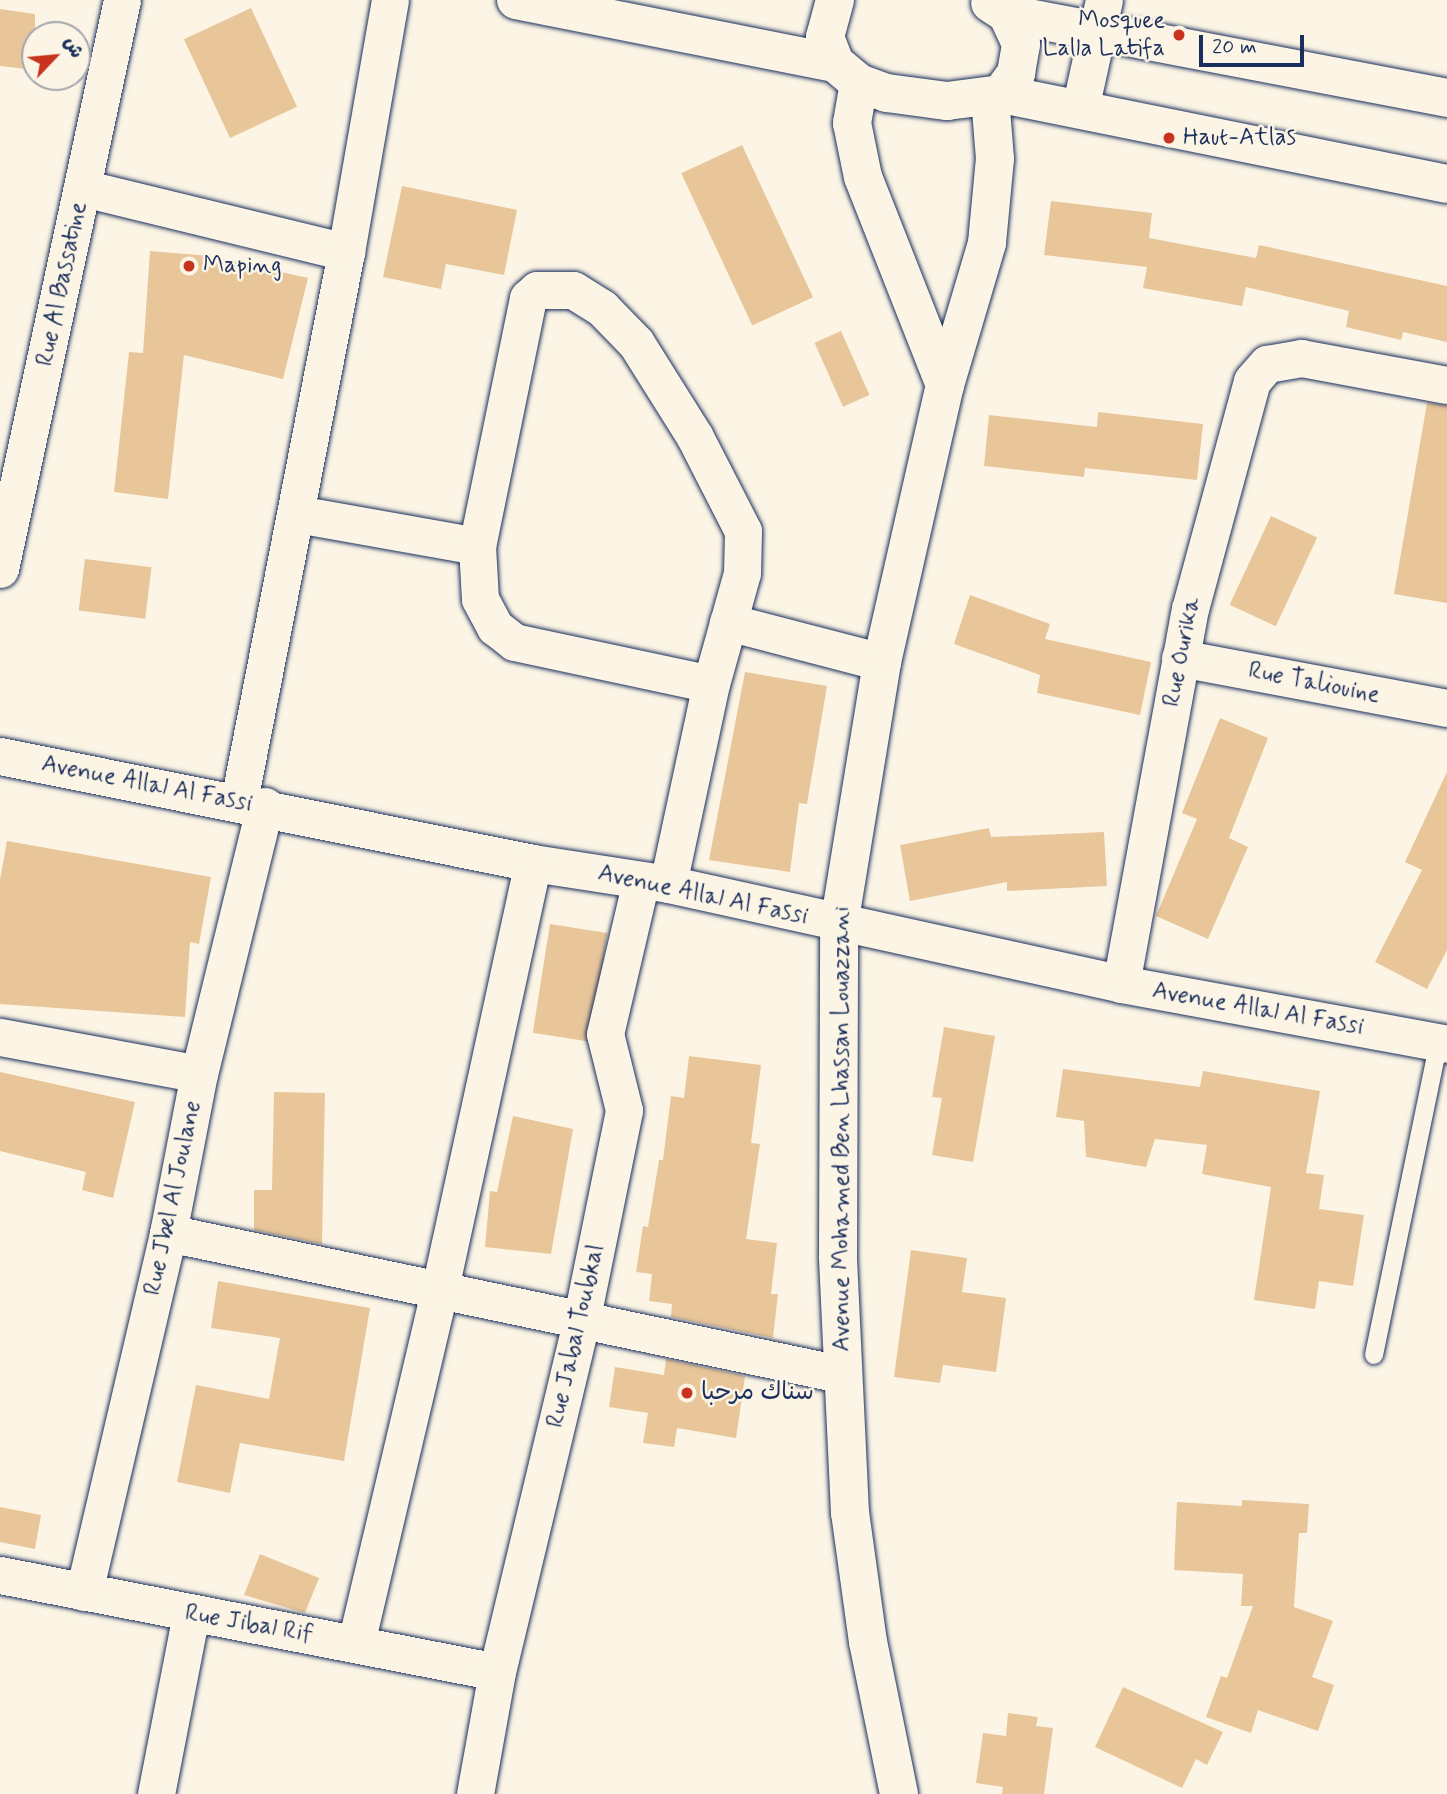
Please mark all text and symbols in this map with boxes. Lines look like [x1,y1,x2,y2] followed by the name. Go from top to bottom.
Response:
[1045,7,1165,63] place label: Mosquee Lalla Latifa
[21,21,91,91] north arrow
[1202,21,1307,65] scale bar
[1171,27,1187,43] marker: Mosquee Lalla Latifa
[58,33,89,62] text: ش
[1212,33,1257,61] text: 20 m
[1183,124,1296,152] place label: Haut-Atlas
[1161,130,1177,146] marker: Haut-Atlas
[30,199,94,369] street label: Rue Al Bassatine
[203,252,282,280] place label: Maping
[181,258,197,274] marker: Maping
[1158,597,1206,707] street label: Rue Ourika
[1249,657,1379,709] street label: Rue Taliouine
[41,750,253,818] street label: Avenue Allal Al Fassi
[597,859,809,931] street label: Avenue Allal Al Fassi
[828,910,856,1348] street label: Avenue Mohamed Ben Lhassan Louazzani
[1152,977,1364,1041] street label: Avenue Allal Al Fassi
[138,1096,208,1300] street label: Rue Jbel Al Joulane
[541,1244,611,1428] street label: Rue Jabal Toubkal
[701,1379,814,1407] place label: سناك مرحبا
[679,1385,695,1401] marker: سناك مرحبا
[183,1599,315,1649] street label: Rue Jibal Rif

